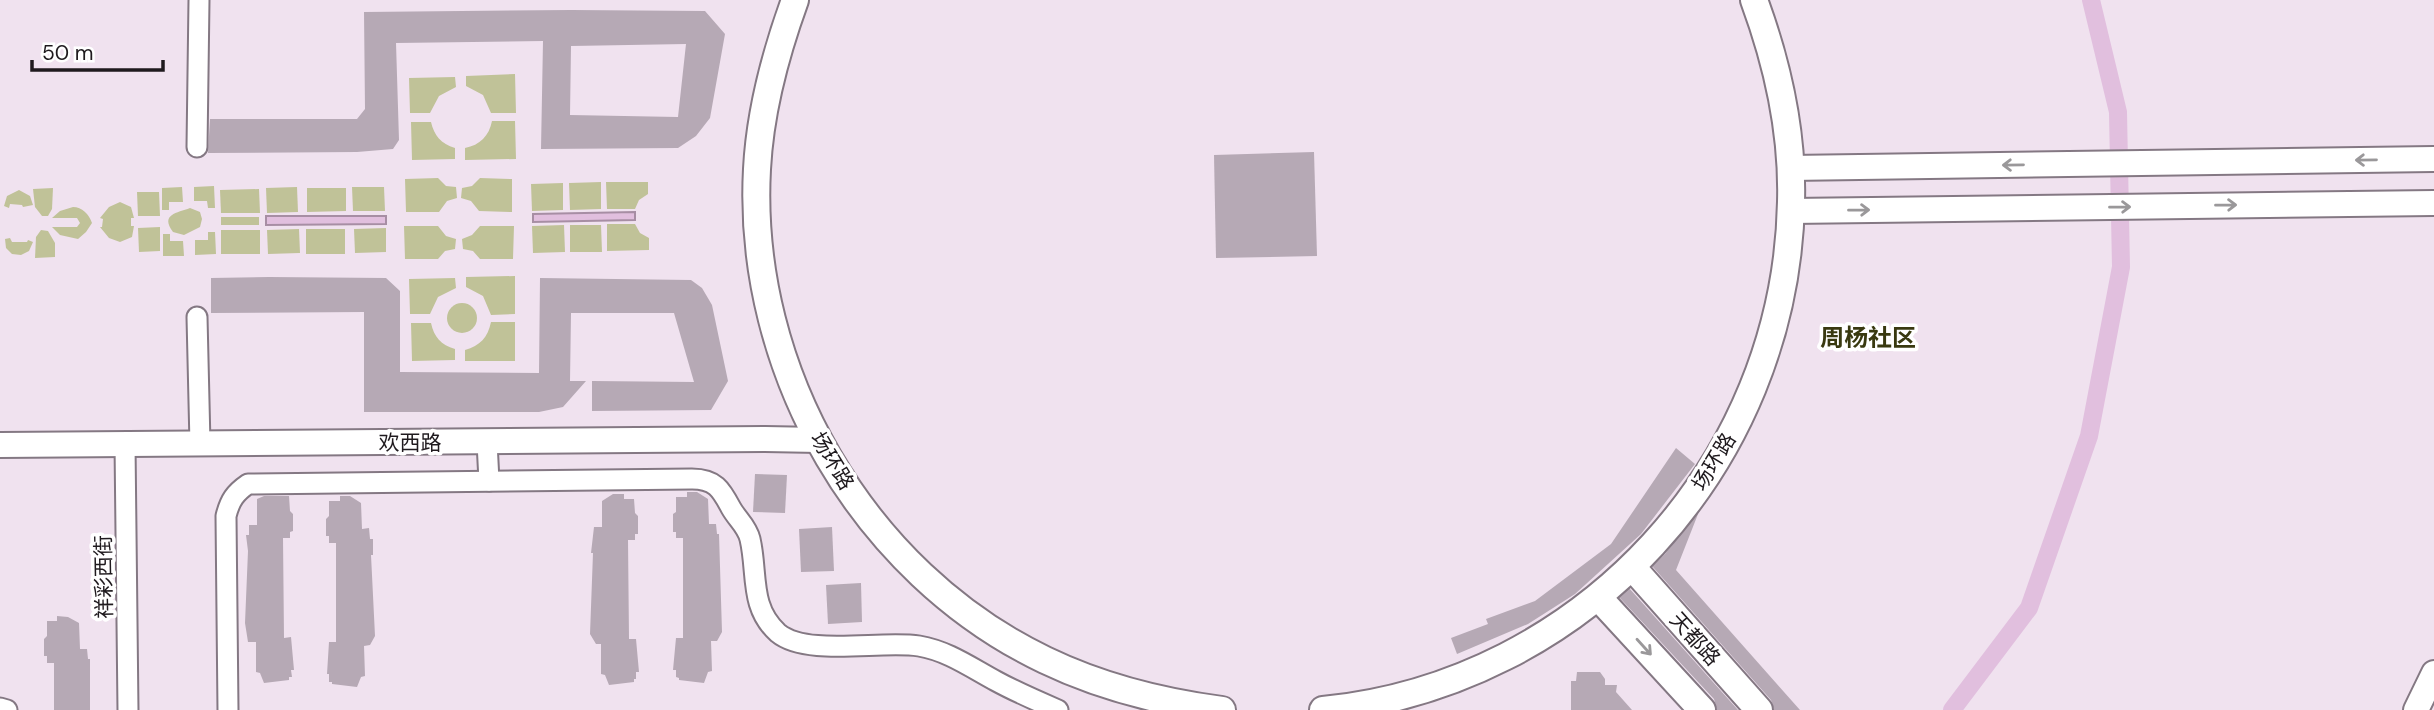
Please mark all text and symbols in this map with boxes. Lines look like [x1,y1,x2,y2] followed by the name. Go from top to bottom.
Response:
[32,28,163,72] scale bar
[42,39,93,67] text: 50 m
[2355,153,2378,167] one-way arrow
[2001,158,2024,171] one-way arrow
[2214,199,2237,212] one-way arrow
[2108,200,2131,214] one-way arrow
[1847,204,1870,217] one-way arrow
[1820,322,1916,353] district label: 周杨社区
[804,427,860,495] street label: 场环路
[1686,428,1742,496] street label: 场环路
[379,429,442,457] street label: 欢西路
[89,535,119,619] street label: 祥彩西街
[1664,606,1726,672] street label: 天都路
[1636,638,1653,655] one-way arrow

